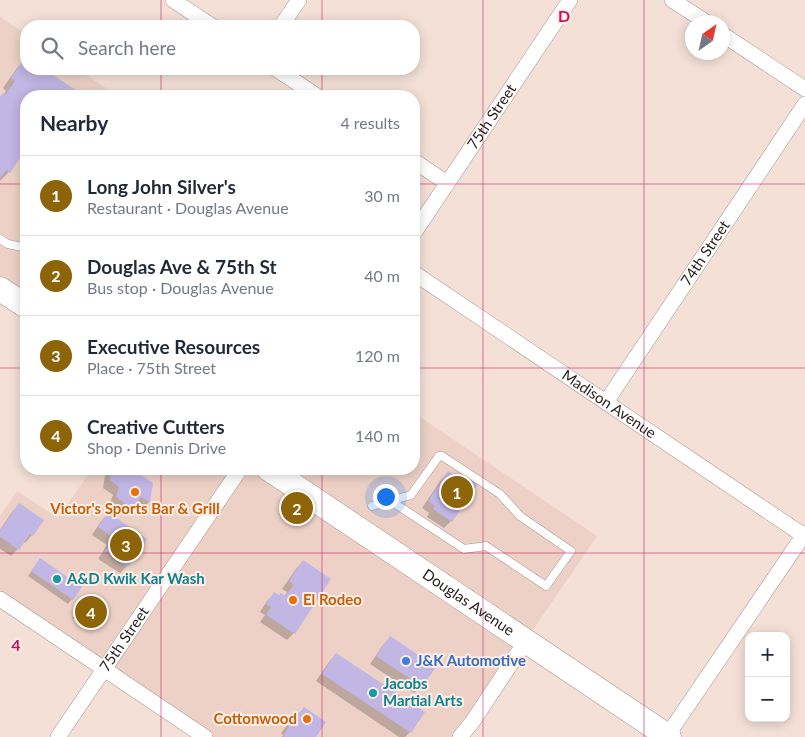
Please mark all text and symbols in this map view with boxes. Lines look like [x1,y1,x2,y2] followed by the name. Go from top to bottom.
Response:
[558,6,570,25] text: D
[685,15,730,60] north arrow
[20,20,420,75] search box
[38,34,66,62] icon: search
[78,36,176,59] text: Search here
[463,80,520,152] street label: 75th Street
[40,110,108,135] text: Nearby
[340,113,400,132] text: 4 results
[87,175,236,198] text: Long John Silver's
[51,186,61,205] text: 1
[364,186,400,205] text: 30 m
[87,198,289,217] text: Restaurant · Douglas Avenue
[676,216,733,289] street label: 74th Street
[87,255,276,278] text: Douglas Ave & 75th St
[51,266,61,285] text: 2
[364,266,400,285] text: 40 m
[87,278,274,297] text: Bus stop · Douglas Avenue
[87,335,260,358] text: Executive Resources
[51,346,61,365] text: 3
[355,346,400,365] text: 120 m
[87,358,216,377] text: Place · 75th Street
[559,365,660,442] street label: Madison Avenue
[87,415,225,438] text: Creative Cutters
[51,426,61,445] text: 4
[355,426,400,445] text: 140 m
[87,438,226,457] text: Shop · Dennis Drive
[441,473,473,511] pin: 1
[373,484,399,510] your location
[129,486,141,498] marker: Victor's Sports Bar & Grill
[281,489,313,527] pin: 2
[49,499,220,517] place label: Victor's Sports Bar & Grill
[110,526,142,564] pin: 3
[420,565,518,639] street label: Douglas Avenue
[66,569,205,587] place label: A&D Kwik Kar Wash
[51,573,63,585] marker: A&D Kwik Kar Wash
[303,590,362,608] place label: El Rodeo
[75,593,107,631] pin: 4
[287,594,299,606] marker: El Rodeo
[95,602,152,675] street label: 75th Street
[745,632,790,722] map controls
[745,632,790,677] button: +
[11,635,21,654] text: 4
[416,651,526,669] place label: J&K Automotive
[400,655,412,667] marker: J&K Automotive
[383,674,463,709] place label: Jacobs Martial Arts
[745,677,790,722] button: −
[367,687,379,699] marker: Jacobs Martial Arts
[214,709,297,727] place label: Cottonwood
[301,713,313,725] marker: Cottonwood

